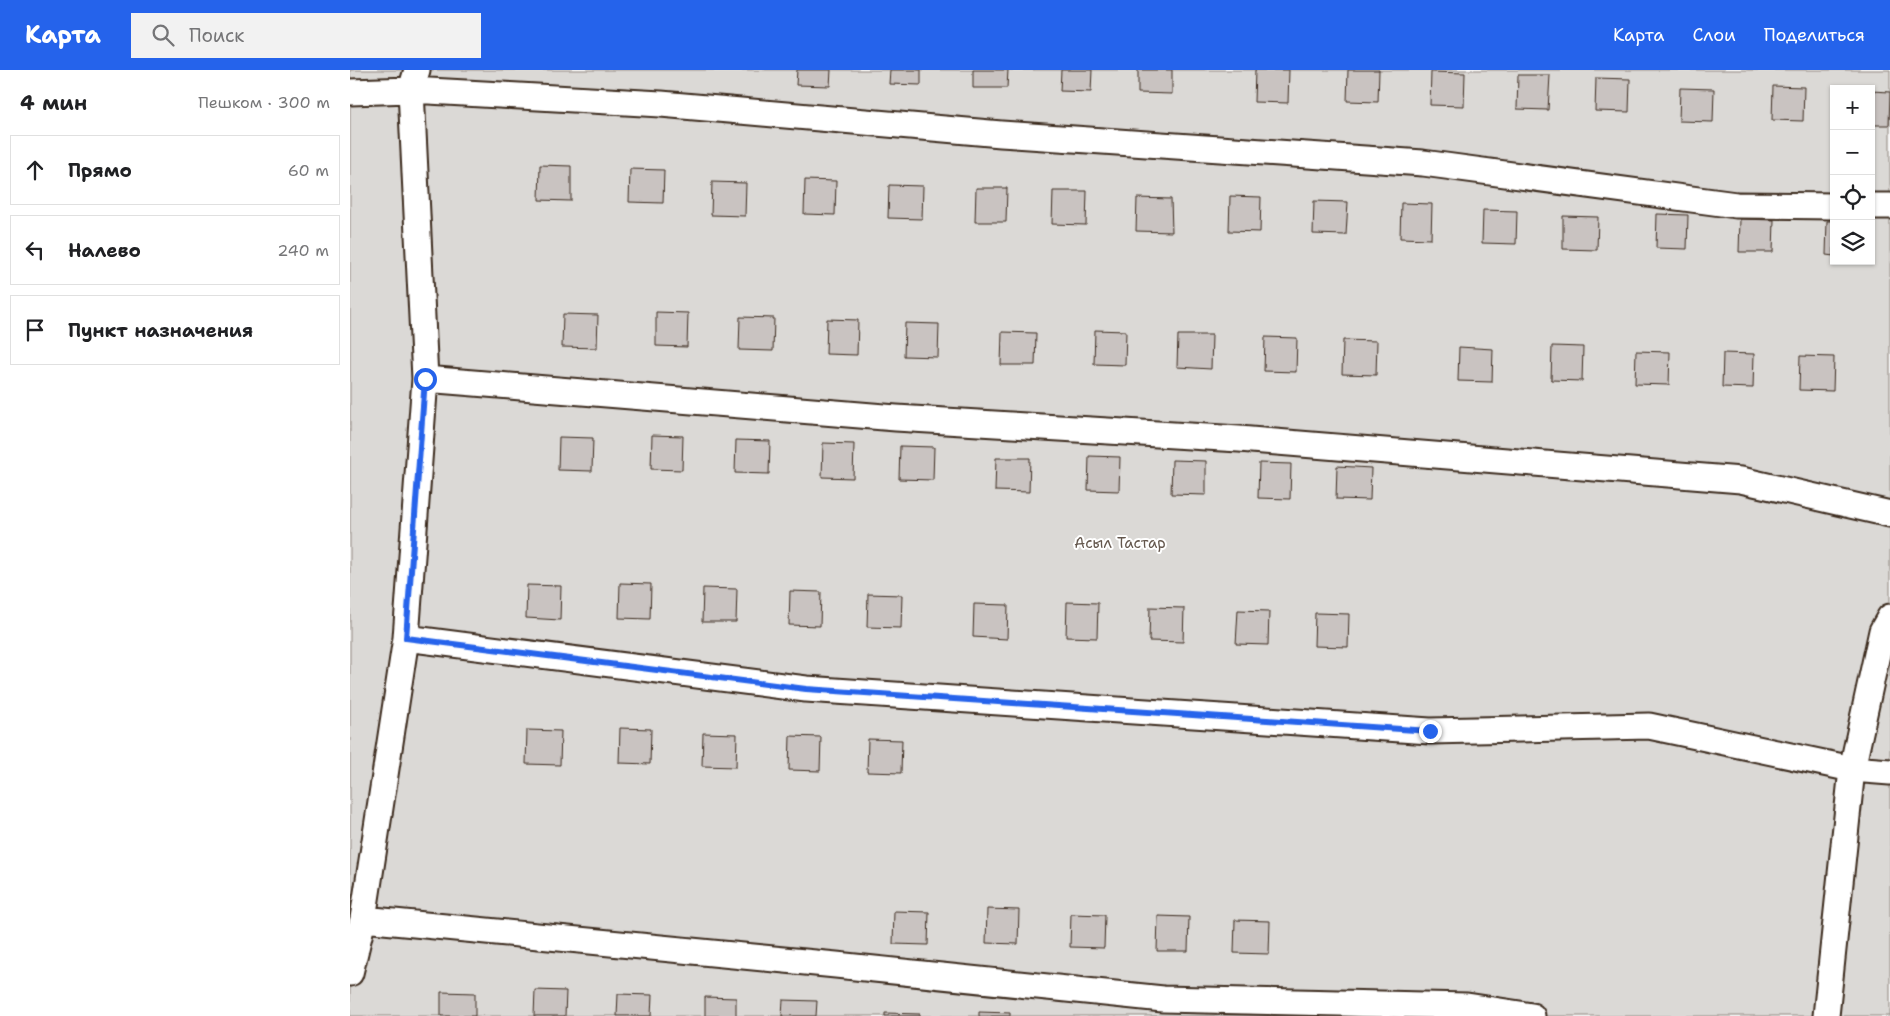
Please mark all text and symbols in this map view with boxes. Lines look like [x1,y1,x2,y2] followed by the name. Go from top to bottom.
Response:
[131,13,481,58] search box
[25,19,101,51] text: Карта
[149,21,177,49] icon: search
[189,23,244,48] text: Поиск
[1613,23,1664,47] text: Карта
[1692,23,1736,47] text: Слои
[1764,23,1865,47] text: Поделиться
[1830,85,1875,265] map controls
[1830,85,1875,130] button: +
[20,89,87,117] text: 4 мин
[198,92,330,113] text: Пешком · 300 m
[1830,130,1875,175] button: −
[21,156,49,184] icon: ahead
[68,158,132,183] text: Прямо
[288,160,329,181] text: 60 m
[1830,175,1875,220] button: locate
[1830,220,1875,265] button: layers
[21,236,49,264] icon: left
[68,238,141,263] text: Налево
[277,240,329,261] text: 240 m
[21,316,49,344] icon: arrive
[68,318,253,343] text: Пункт назначения
[414,368,437,391] route start
[1074,533,1166,553] park label: Асыл Тастар
[1419,720,1442,743] route end

